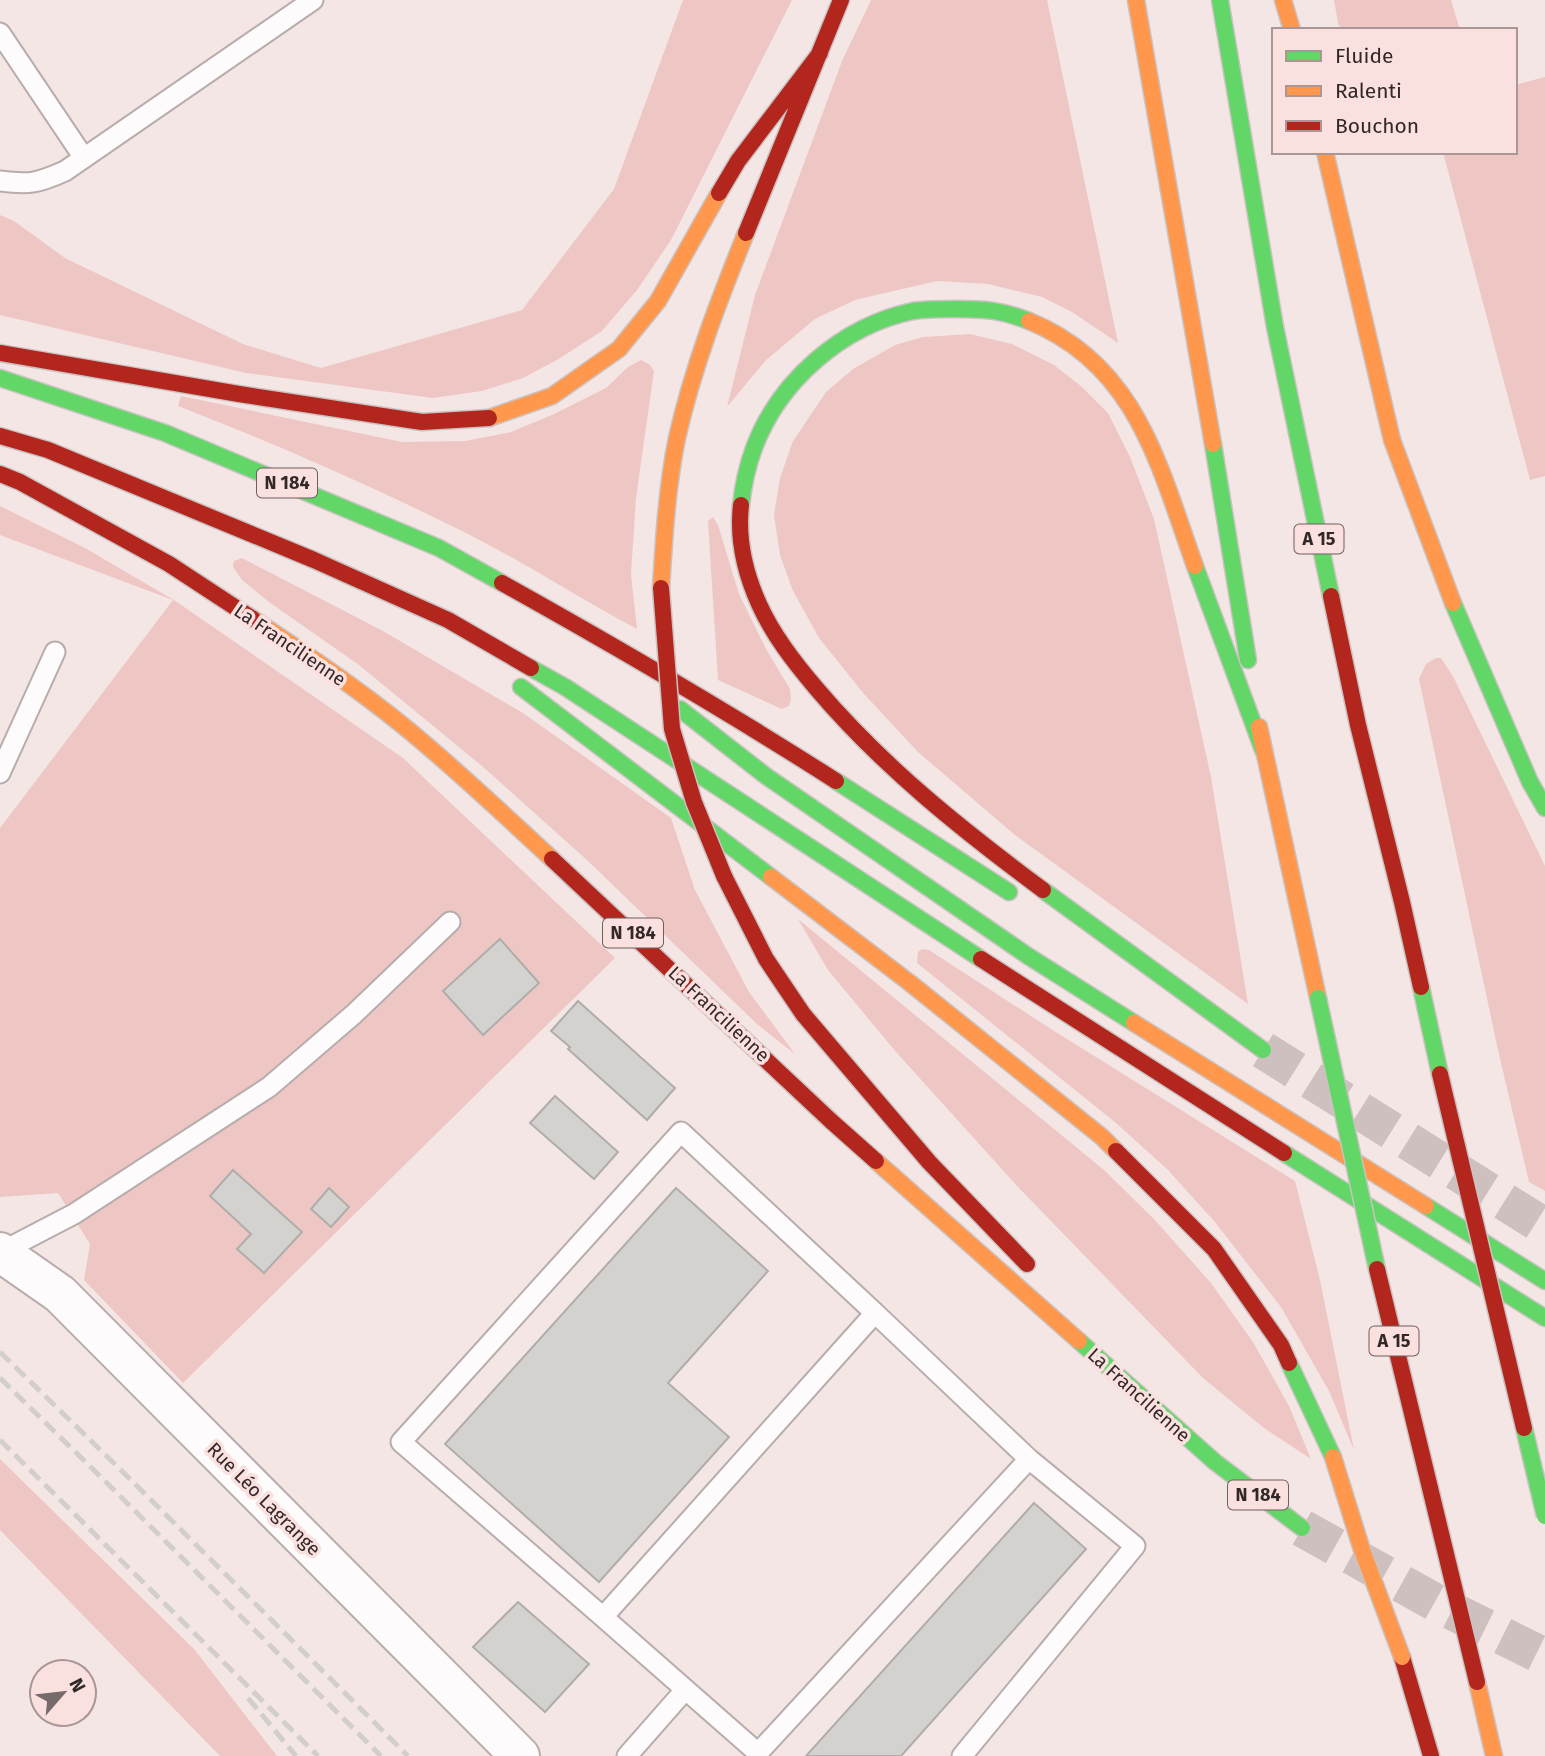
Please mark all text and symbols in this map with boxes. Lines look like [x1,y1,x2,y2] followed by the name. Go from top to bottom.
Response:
[1272,28,1517,154] legend
[1335,43,1393,69] text: Fluide
[1335,78,1402,104] text: Ralenti
[1335,113,1419,139] text: Bouchon
[257,468,317,498] road number: N 184
[1294,524,1344,554] road number: A 15
[230,599,350,691] street label: La Francilienne
[603,918,663,948] road number: N 184
[664,961,774,1067] street label: La Francilienne
[1370,1326,1418,1356] road number: A 15
[1083,1343,1195,1447] street label: La Francilienne
[203,1438,325,1560] street label: Rue Léo Lagrange
[1228,1480,1288,1510] road number: N 184
[28,1658,98,1728] north arrow
[64,1674,91,1696] text: N

